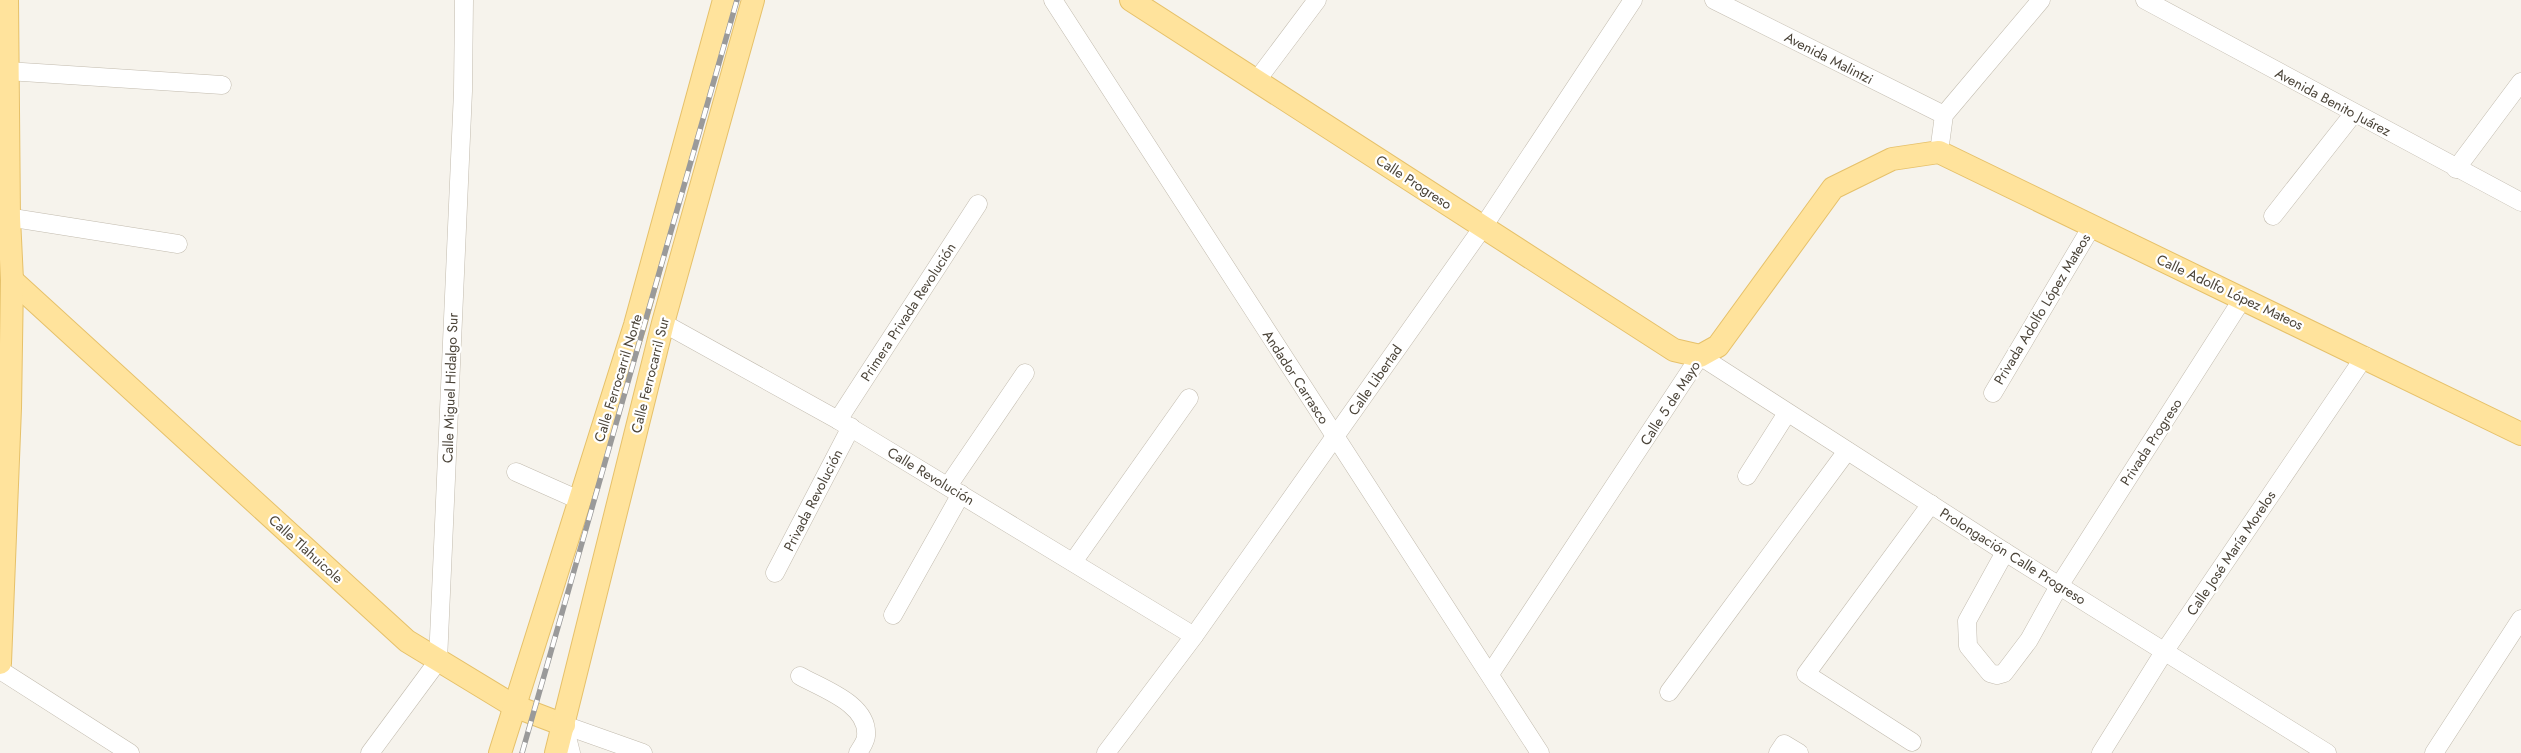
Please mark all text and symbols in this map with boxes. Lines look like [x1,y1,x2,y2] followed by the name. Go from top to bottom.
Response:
[1781,27,1877,89] street label: Avenida Malintzi
[2272,63,2395,141] street label: Avenida Benito Juárez
[1372,150,1456,214] street label: Calle Progreso
[1989,229,2095,388] street label: Privada Adolfo López Mateos
[856,239,960,385] street label: Primera Privada Revolución
[2153,249,2307,335] street label: Calle Adolfo López Mateos
[589,311,647,445] street label: Calle Ferrocarril Norte
[437,312,463,463] street label: Calle Miguel Hidalgo Sur
[626,315,674,435] street label: Calle Ferrocarril Sur
[1258,326,1334,428] street label: Andador Carrasco
[1343,341,1407,419] street label: Calle Libertad
[1635,356,1705,449] street label: Calle 5 de Mayo
[2115,394,2187,490] street label: Privada Progreso
[884,442,978,510] street label: Calle Revolución
[779,446,847,554] street label: Privada Revolución
[2182,486,2281,620] street label: Calle José María Morelos
[1936,503,2090,609] street label: Prolongación Calle Progreso
[264,510,348,588] street label: Calle Tlahuicole

